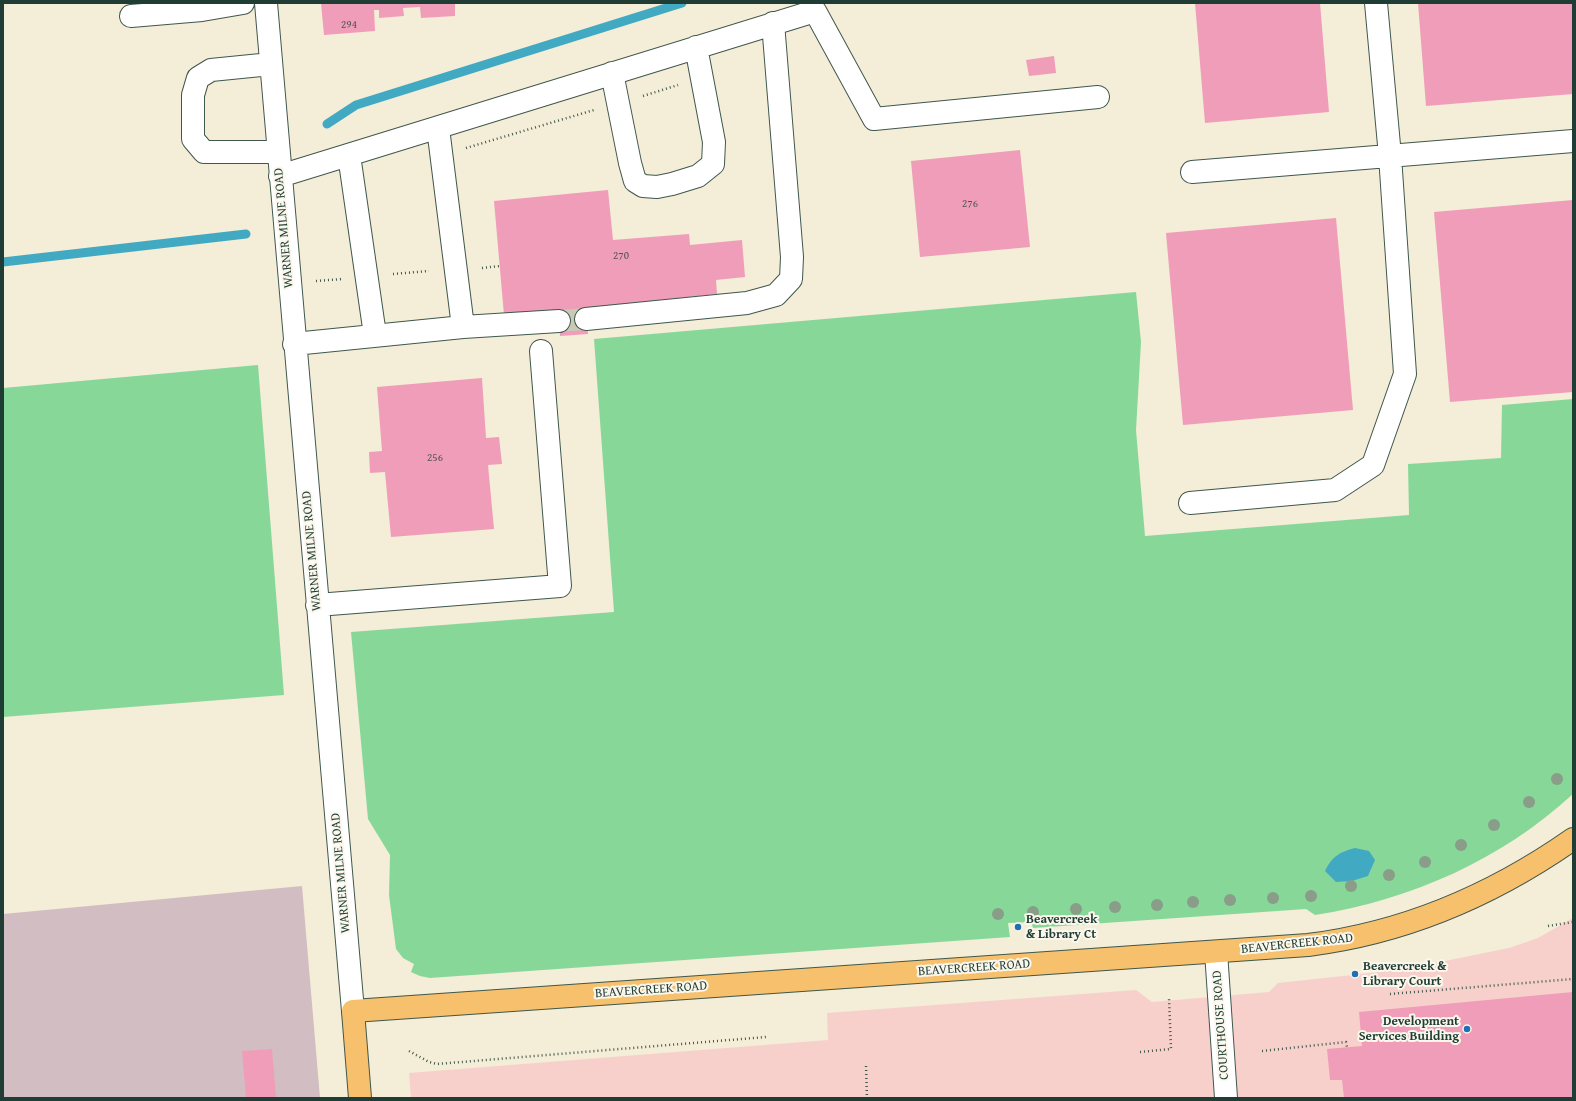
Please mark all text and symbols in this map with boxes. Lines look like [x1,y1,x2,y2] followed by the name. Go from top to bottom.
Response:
[341,18,357,32] house number: 294
[271,167,297,289] street label: WARNER MILNE ROAD
[962,197,978,211] house number: 276
[613,249,629,263] house number: 270
[427,451,443,465] house number: 256
[299,490,325,612] street label: WARNER MILNE ROAD
[328,812,354,934] street label: WARNER MILNE ROAD
[1026,912,1097,943] place label: Beavercreek & Library Ct
[1013,922,1023,932] marker: Beavercreek & Library Ct
[1240,930,1354,958] street label: BEAVERCREEK ROAD
[917,956,1031,980] street label: BEAVERCREEK ROAD
[1363,959,1446,990] place label: Beavercreek & Library Court
[1350,969,1360,979] marker: Beavercreek & Library Court
[1209,970,1233,1080] street label: COURTHOUSE ROAD
[594,978,708,1002] street label: BEAVERCREEK ROAD
[1359,1014,1459,1045] place label: Development Services Building
[1462,1024,1472,1034] marker: Development Services Building

